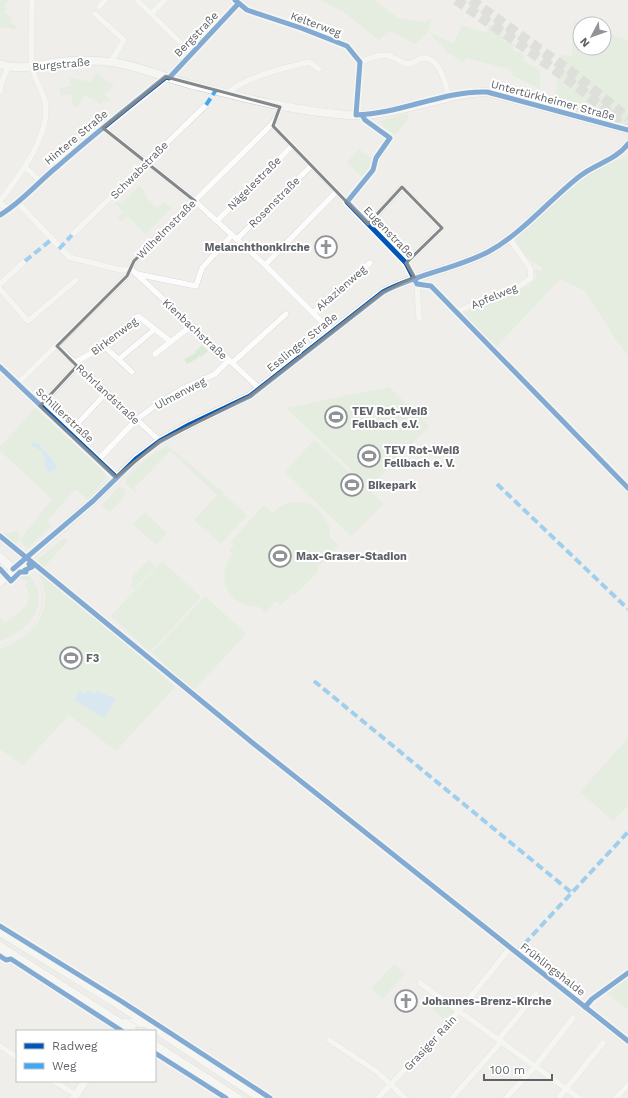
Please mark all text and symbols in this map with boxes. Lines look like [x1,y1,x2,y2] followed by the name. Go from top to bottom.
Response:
[172,9,221,60] street label: Bergstraße
[289,9,343,40] street label: Kelterweg
[572,16,612,56] north arrow
[577,35,592,50] text: N
[32,55,91,74] street label: Burgstraße
[489,78,616,123] street label: Untertürkheimer Straße
[42,107,111,168] street label: Hintere Straße
[108,139,171,202] street label: Schwabstraße
[225,154,284,213] street label: Nägelestraße
[246,174,303,231] street label: Rosenstraße
[134,197,199,262] street label: Wilhelmstraße
[361,204,417,261] street label: Eugenstraße
[313,234,339,260] church icon: Melanchthonkirche
[204,241,310,254] place label: Melanchthonkirche
[313,263,369,314] street label: Akazienweg
[469,281,519,312] street label: Apfelweg
[160,296,230,363] street label: Kienbachstraße
[264,310,340,375] street label: Esslinger Straße
[88,315,140,358] street label: Birkenweg
[73,362,142,427] street label: Rohrlandstraße
[153,375,208,412] street label: Ulmenweg
[33,385,96,445] street label: Schillerstraße
[323,404,349,430] sports icon: TEV Rot-Weiß Fellbach e.V.
[352,405,427,431] place label: TEV Rot-Weiß Fellbach e.V.
[356,443,382,469] sports icon: TEV Rot-Weiß Fellbach e. V.
[384,444,459,470] place label: TEV Rot-Weiß Fellbach e. V.
[339,472,365,498] sports icon: Bikepark
[368,479,417,492] place label: Bikepark
[267,543,293,569] sports icon: Max-Graser-Stadion
[296,550,407,563] place label: Max-Graser-Stadion
[58,645,84,671] sports icon: F3
[86,652,100,665] place label: F3
[518,940,588,999] street label: Frühlingshalde
[393,988,419,1014] church icon: Johannes-Brenz-Kirche
[422,995,552,1008] place label: Johannes-Brenz-Kirche
[401,1013,459,1074] street label: Grasiger Rain
[16,1030,156,1082] legend
[52,1039,98,1053] text: Radweg
[484,1056,552,1082] scale bar
[52,1059,77,1073] text: Weg
[490,1063,525,1077] text: 100 m

